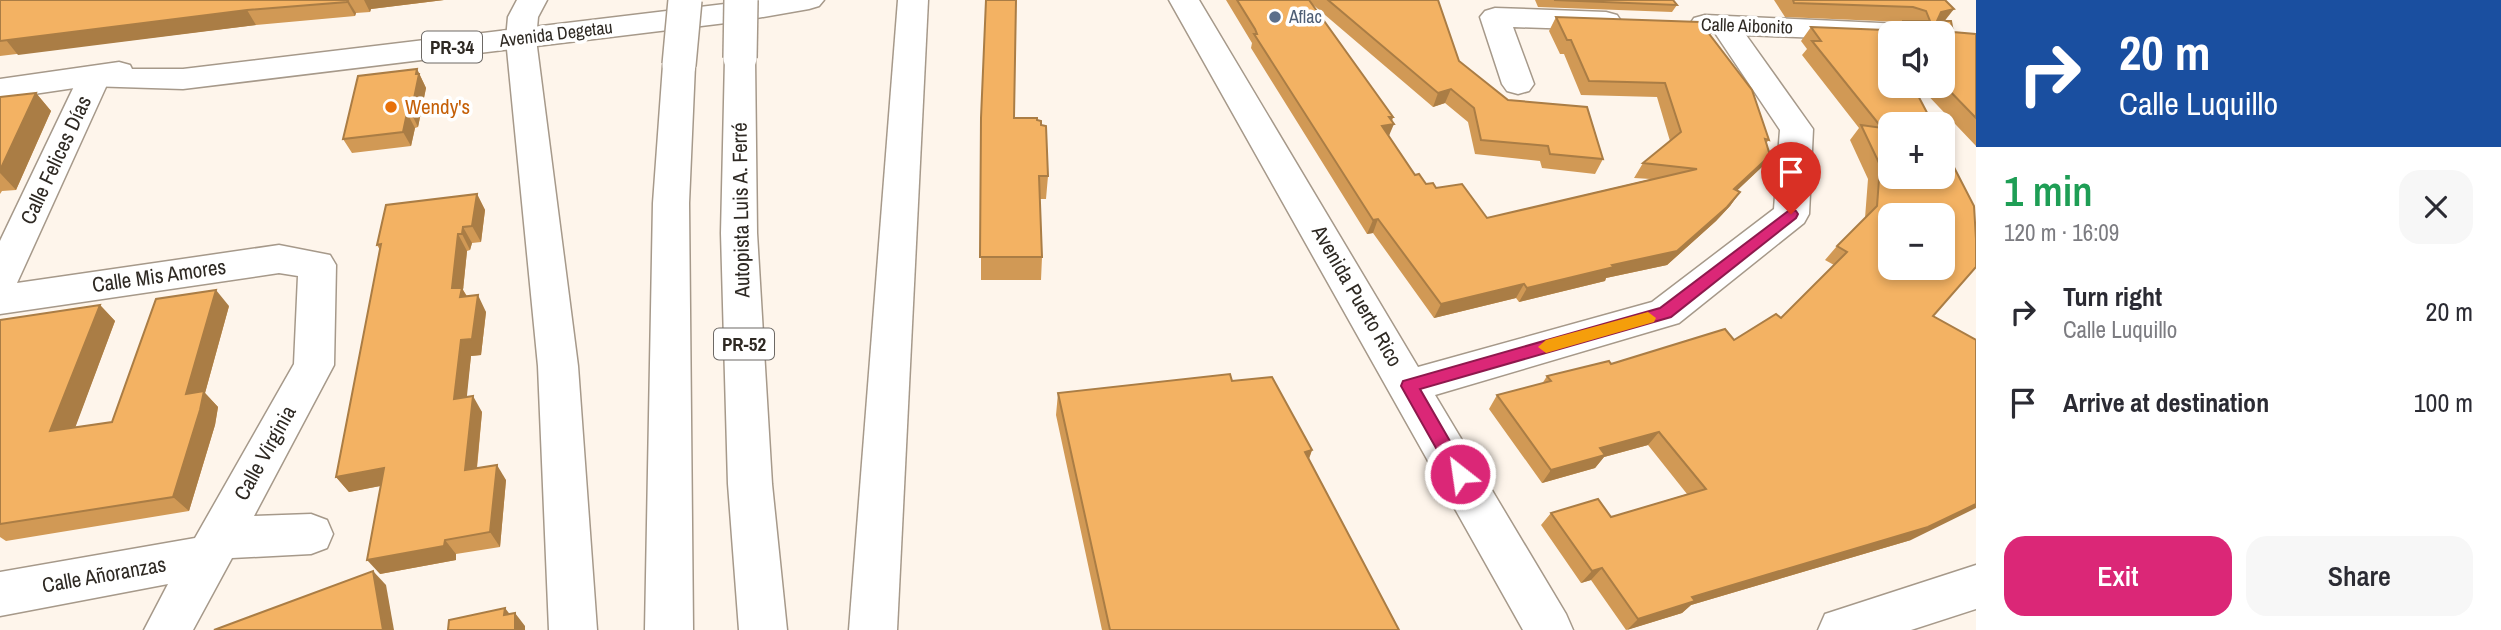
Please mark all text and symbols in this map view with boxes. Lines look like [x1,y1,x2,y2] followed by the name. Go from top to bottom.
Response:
[1288,4,1322,29] place label: Aflac
[1267,9,1283,25] marker: Aflac
[1701,11,1793,40] street label: Calle Aibonito
[497,14,614,53] street label: Avenida Degetau
[2119,19,2211,85] text: 20 m
[1878,21,1955,280] map controls
[1878,21,1955,98] button: sound
[2004,28,2095,119] icon: right
[422,32,482,62] road number: PR-34
[2119,82,2278,125] text: Calle Luquillo
[13,91,98,229] street label: Calle Felices Días
[405,92,470,121] place label: Wendy's
[383,99,399,115] marker: Wendy's
[1878,112,1955,189] button: +
[724,122,757,299] street label: Autopista Luis A. Ferré
[1761,142,1821,214] pin
[1772,153,1810,191] icon: arrive
[2004,163,2093,219] text: 1 min
[2399,170,2473,244] button: close
[1878,203,1955,280] button: −
[2004,217,2119,248] text: 120 m · 16:09
[1305,219,1410,372] street label: Avenida Puerto Rico
[90,252,228,299] street label: Calle Mis Amores
[2063,279,2162,314] text: Turn right
[2004,293,2042,331] icon: right
[2426,294,2473,329] text: 20 m
[2063,314,2177,345] text: Calle Luquillo
[714,328,774,360] road number: PR-52
[2004,384,2042,422] icon: arrive
[2063,385,2269,420] text: Arrive at destination
[2414,385,2473,420] text: 100 m
[227,400,303,505] street label: Calle Virginia
[1423,437,1497,511] position arrow
[2004,536,2232,616] button: Exit
[2246,536,2473,616] button: Share
[40,549,168,600] street label: Calle Añoranzas

